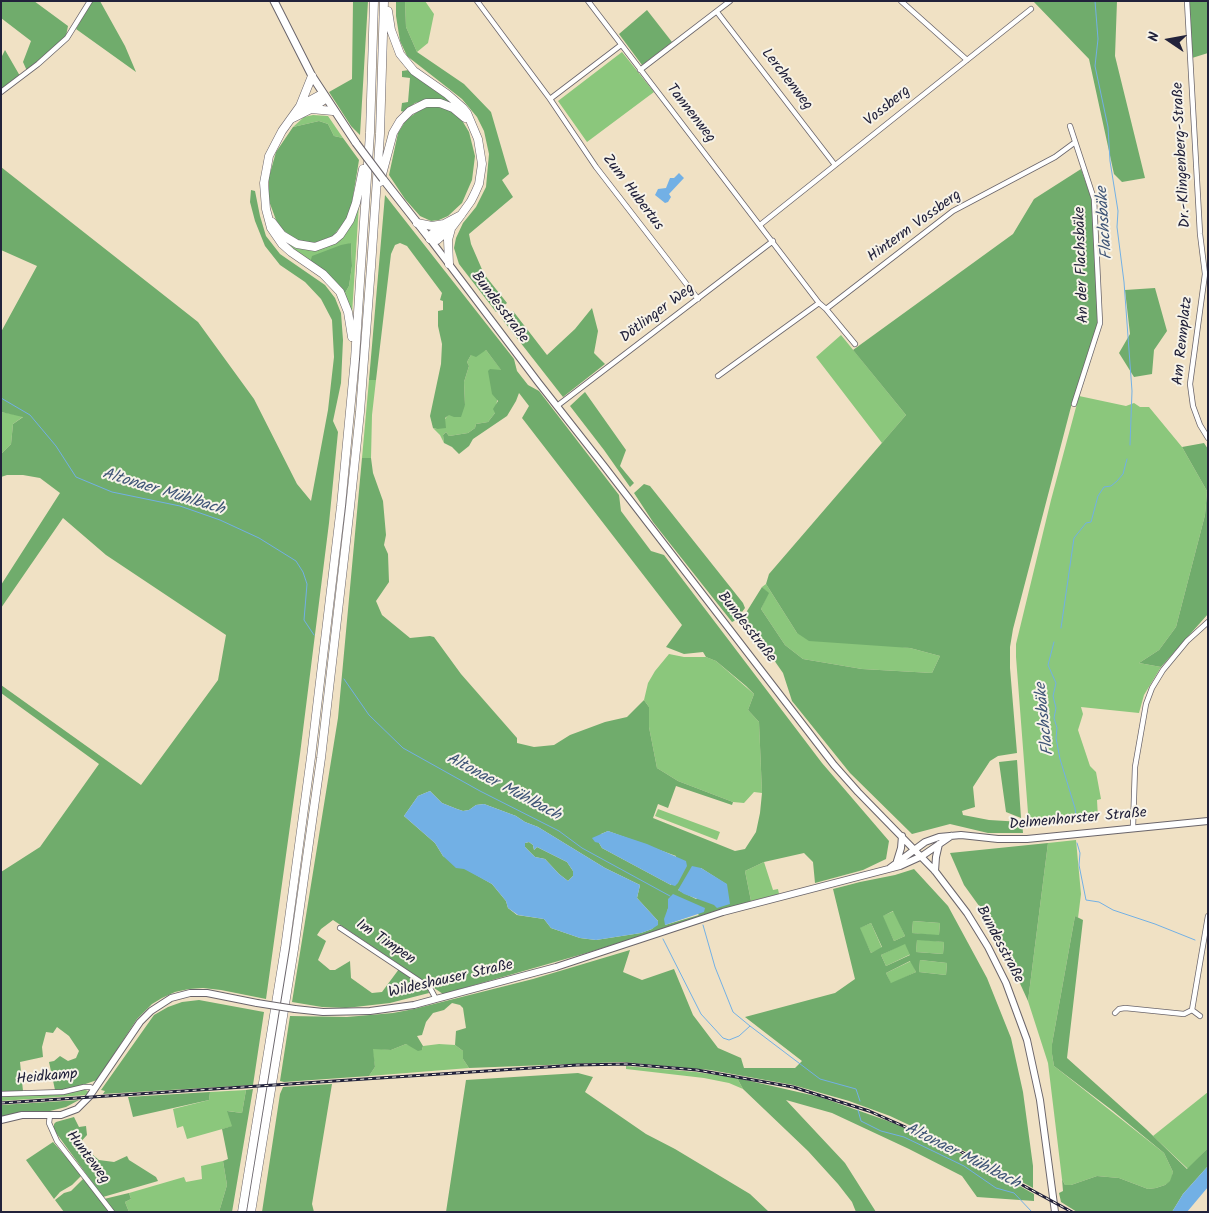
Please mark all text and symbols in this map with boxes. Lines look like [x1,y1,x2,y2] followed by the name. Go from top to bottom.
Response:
[1144,15,1194,65] north arrow
[1143,30,1166,43] text: N
[756,46,816,114] street label: Lerchenweg
[661,81,719,147] street label: Tannenweg
[1170,82,1196,228] street label: Dr.-Klingenberg-Straße
[861,83,915,131] street label: Vossberg
[598,151,666,235] street label: Zum Hubertus
[1094,186,1118,260] water label: Flachsbäke
[865,187,965,267] street label: Hinterm Vossberg
[1072,206,1094,324] street label: An der Flachsbäke
[466,269,532,347] street label: Bundesstraße
[617,280,699,348] street label: Dötlinger Weg
[1170,296,1198,386] street label: Am Rennplatz
[100,465,226,521] water label: Altonaer Mühlbach
[713,589,779,667] street label: Bundesstraße
[1033,682,1059,756] water label: Flachsbäke
[443,750,563,826] water label: Altonaer Mühlbach
[1009,805,1147,835] street label: Delmenhorster Straße
[971,903,1027,987] street label: Bundesstraße
[352,917,418,969] street label: Im Timpen
[387,957,515,1003] street label: Wildeshauser Straße
[16,1066,78,1090] street label: Heidkamp
[901,1120,1023,1194] water label: Altonaer Mühlbach
[61,1128,113,1188] street label: Hunteweg

